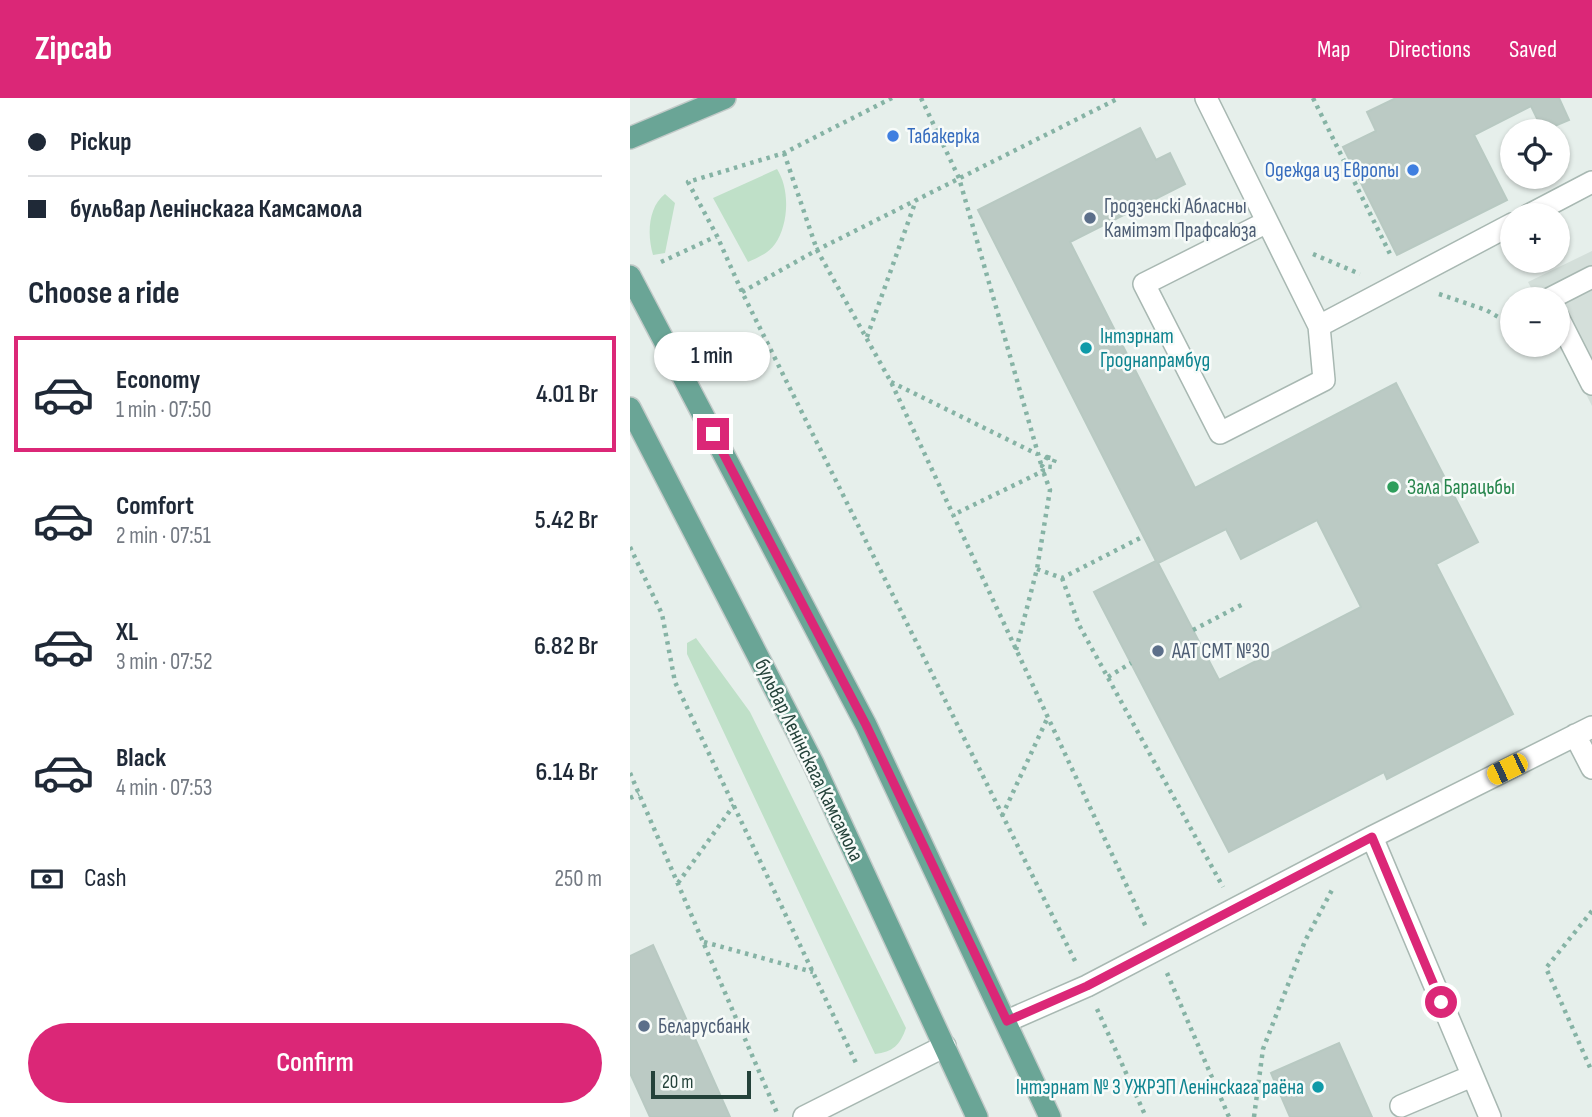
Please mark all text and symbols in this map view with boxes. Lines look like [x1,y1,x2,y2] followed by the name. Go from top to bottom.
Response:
[35,29,112,69] text: Zipcab
[1317,35,1350,64] text: Map
[1388,35,1471,64] text: Directions
[1509,35,1557,64] text: Saved
[1500,119,1570,357] map controls
[1500,119,1570,189] button: locate
[907,124,980,149] place label: Табакерка
[70,127,132,158] text: Pickup
[885,128,901,144] marker: Табакерка
[1265,158,1399,183] place label: Одежда из Европы
[1405,162,1421,178] marker: Одежда из Европы
[70,194,362,225] text: бульвар Ленінскага Камсамола
[1104,194,1257,243] place label: Гродзенскі Абласны Камітэт Прафсаюза
[1500,203,1570,273] button: +
[1082,210,1098,226] marker: Гродзенскі Абласны Камітэт Прафсаюза
[28,274,180,313] text: Choose a ride
[1500,287,1570,357] button: −
[1100,324,1210,373] place label: Інтэрнат Гроднапрамбуд
[655,332,771,382] callout: 1 min
[1078,340,1094,356] marker: Інтэрнат Гроднапрамбуд
[691,342,733,370] text: 1 min
[32,363,95,426] icon: car
[116,365,200,396] text: Economy
[536,379,598,410] text: 4.01 Br
[116,396,212,424] text: 1 min · 07:50
[697,418,729,450] route end
[1407,475,1515,500] place label: Зала Барацьбы
[1385,479,1401,495] marker: Зала Барацьбы
[32,489,95,552] icon: car
[116,491,194,522] text: Comfort
[535,505,598,536] text: 5.42 Br
[116,522,211,550] text: 2 min · 07:51
[32,615,95,678] icon: car
[116,617,138,648] text: XL
[534,631,598,662] text: 6.82 Br
[1171,639,1270,664] place label: ААТ СМТ №30
[1150,643,1166,659] marker: ААТ СМТ №30
[116,648,212,676] text: 3 min · 07:52
[749,655,869,865] street label: бульвар Ленінскага Камсамола
[32,741,95,804] icon: car
[116,743,166,774] text: Black
[1484,750,1531,788] car
[536,757,598,788] text: 6.14 Br
[116,774,213,802] text: 4 min · 07:53
[28,860,66,898] icon: cash
[84,863,127,894] text: Cash
[555,865,602,893] text: 250 m
[1425,986,1457,1018] route start
[658,1014,750,1039] place label: Беларусбанк
[636,1018,652,1034] marker: Беларусбанк
[28,1023,602,1103] button: Confirm
[651,1068,751,1100] scale bar
[662,1071,694,1094] text: 20 m
[1016,1075,1304,1100] place label: Інтэрнат № 3 УЖРЭП Ленінскага раёна
[1310,1079,1326,1095] marker: Інтэрнат № 3 УЖРЭП Ленінскага раёна

